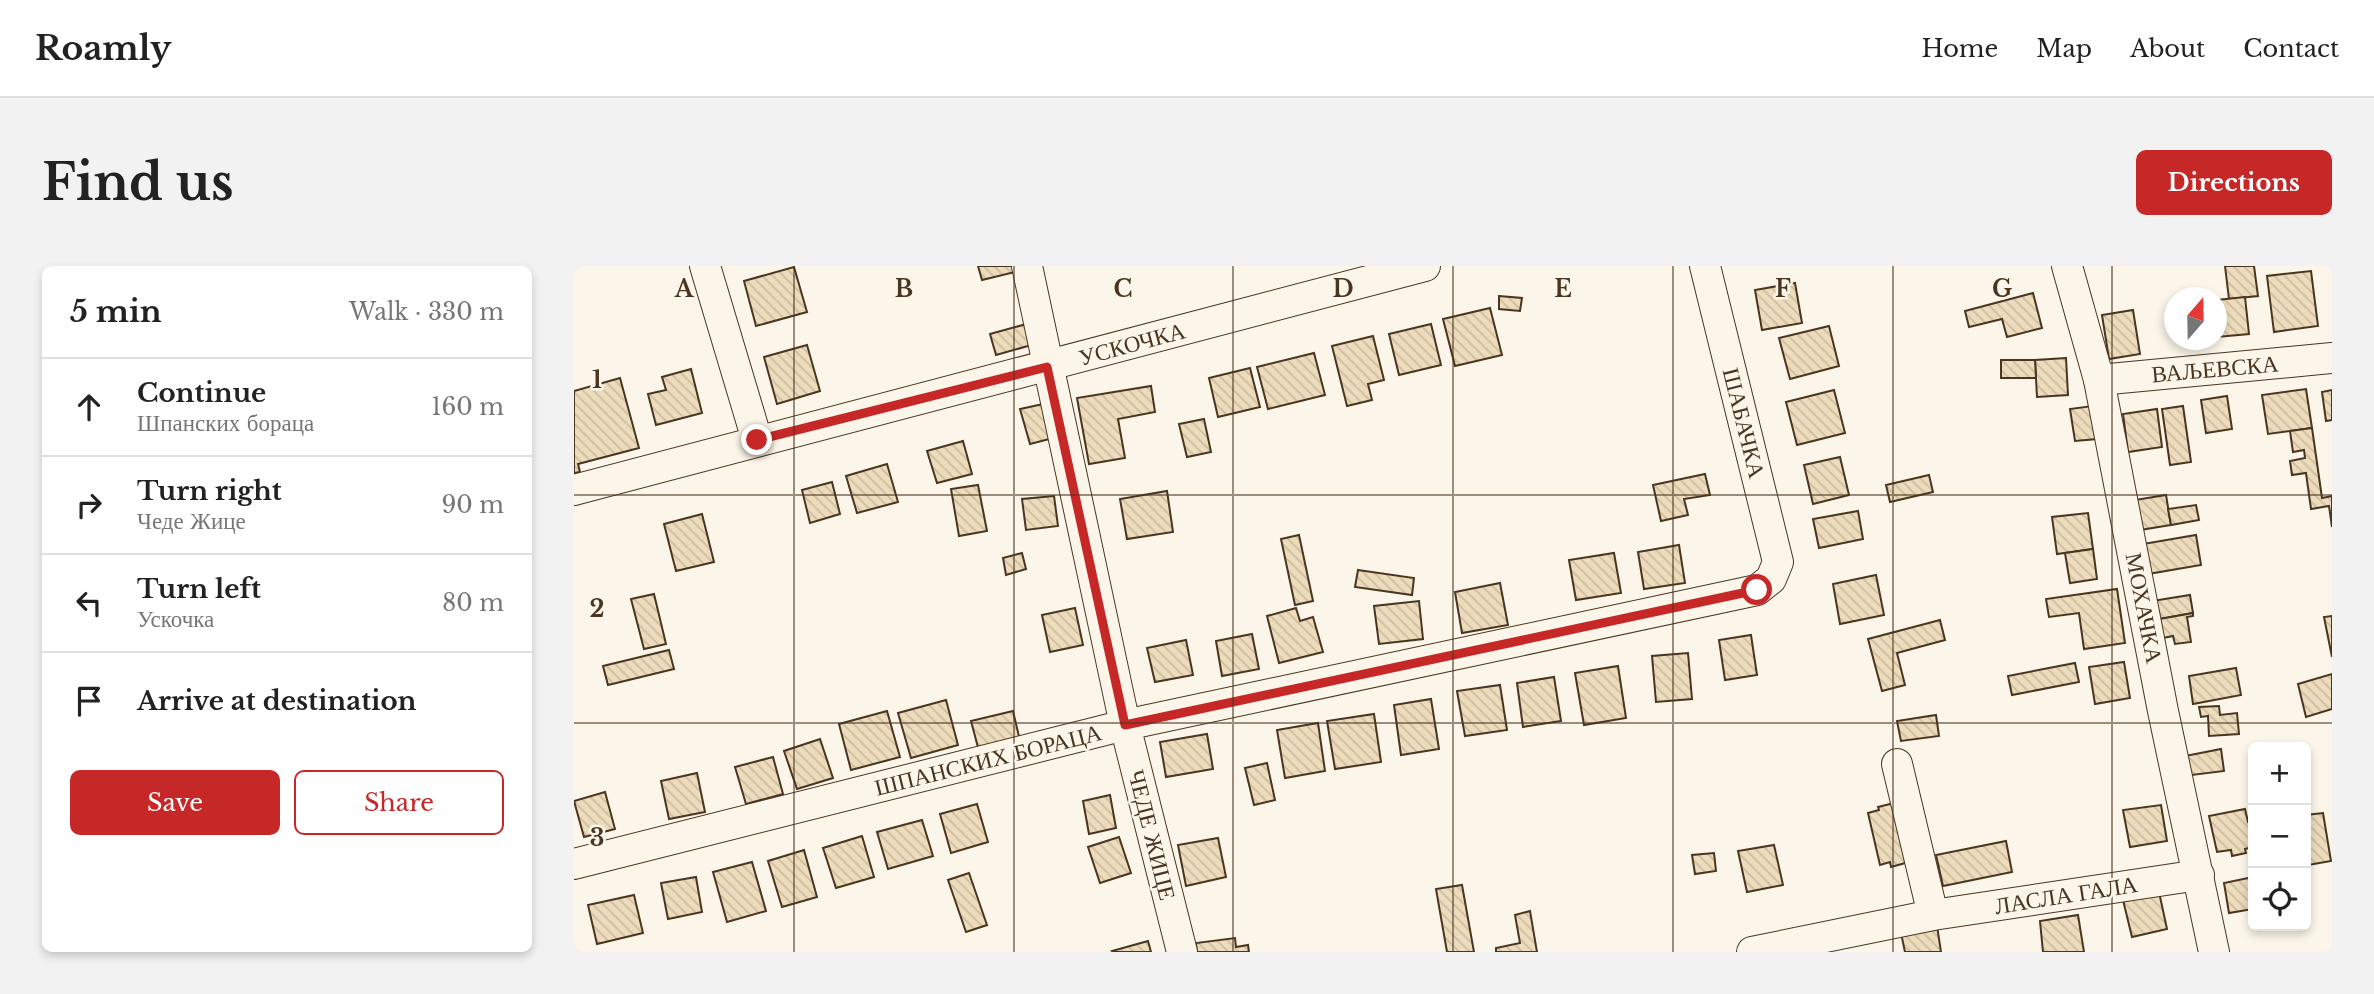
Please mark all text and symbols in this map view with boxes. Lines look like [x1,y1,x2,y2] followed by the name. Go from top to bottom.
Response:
[35,28,171,69] text: Roamly
[1922,34,1998,63] text: Home
[2036,34,2092,63] text: Map
[2130,34,2205,63] text: About
[2243,34,2339,63] text: Contact
[2136,150,2332,215] button: Directions
[42,152,234,213] text: Find us
[674,275,695,303] text: A
[895,275,913,303] text: B
[1114,275,1132,303] text: C
[1332,275,1354,303] text: D
[1554,275,1572,303] text: E
[1775,275,1791,303] text: F
[1992,275,2012,303] text: G
[2164,287,2227,350] north arrow
[70,293,162,330] text: 5 min
[349,298,504,326] text: Walk · 330 m
[1076,316,1189,372] street label: УСКОЧКА
[2150,349,2280,388] street label: ВАЉЕВСКА
[1717,365,1771,481] street label: ШАБАЧКА
[592,366,602,394] text: 1
[137,377,266,409] text: Continue
[70,388,108,426] icon: ahead
[431,393,504,421] text: 160 m
[137,409,314,437] text: Шпанских бораца
[741,424,772,455] route end
[137,475,282,507] text: Turn right
[70,486,108,524] icon: right
[442,491,504,519] text: 90 m
[137,507,246,535] text: Чеде Жице
[2120,550,2168,666] street label: МОХАЧКА
[137,573,261,605] text: Turn left
[1741,574,1772,605] route start
[70,584,108,622] icon: left
[442,589,504,617] text: 80 m
[590,595,604,623] text: 2
[137,605,214,633] text: Ускочка
[70,682,108,720] icon: arrive
[137,685,417,717] text: Arrive at destination
[872,718,1105,802] street label: ШПАНСКИХ БОРАЦА
[2248,742,2311,931] map controls
[2248,742,2311,805] button: +
[1122,767,1182,903] street label: ЧЕДЕ ЖИЦЕ
[70,770,280,835] button: Save
[294,770,504,835] button: Share
[2248,805,2311,868] button: −
[590,824,604,852] text: 3
[2248,868,2311,931] button: locate
[1993,870,2140,920] street label: ЛАСЛА ГАЛА

